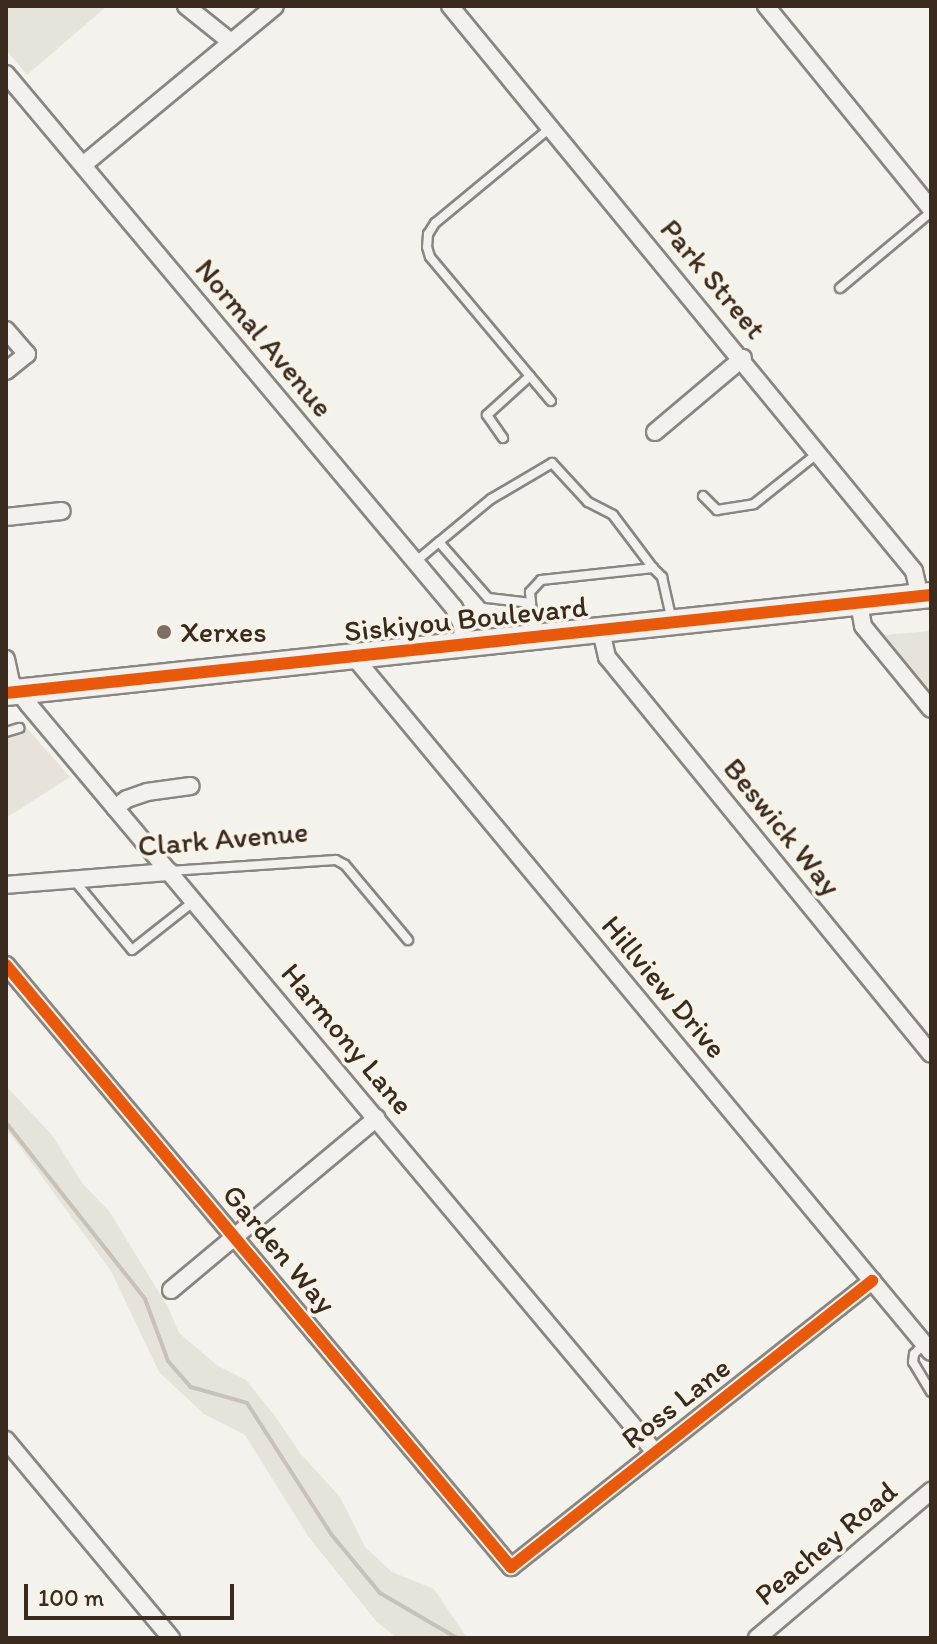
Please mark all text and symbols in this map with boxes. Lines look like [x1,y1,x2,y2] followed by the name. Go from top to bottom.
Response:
[653,212,773,346] street label: Park Street
[187,252,341,424] street label: Normal Avenue
[342,588,590,650] street label: Siskiyou Boulevard
[180,614,267,650] place label: Xerxes
[155,623,173,641] marker: Xerxes
[716,751,848,903] street label: Beswick Way
[136,814,310,864] street label: Clark Avenue
[594,908,734,1066] street label: Hillview Drive
[273,956,421,1122] street label: Harmony Lane
[215,1178,343,1320] street label: Garden Way
[614,1349,738,1457] street label: Ross Lane
[748,1473,904,1613] street label: Peachey Road
[28,1568,238,1618] scale bar
[38,1583,104,1612] text: 100 m

